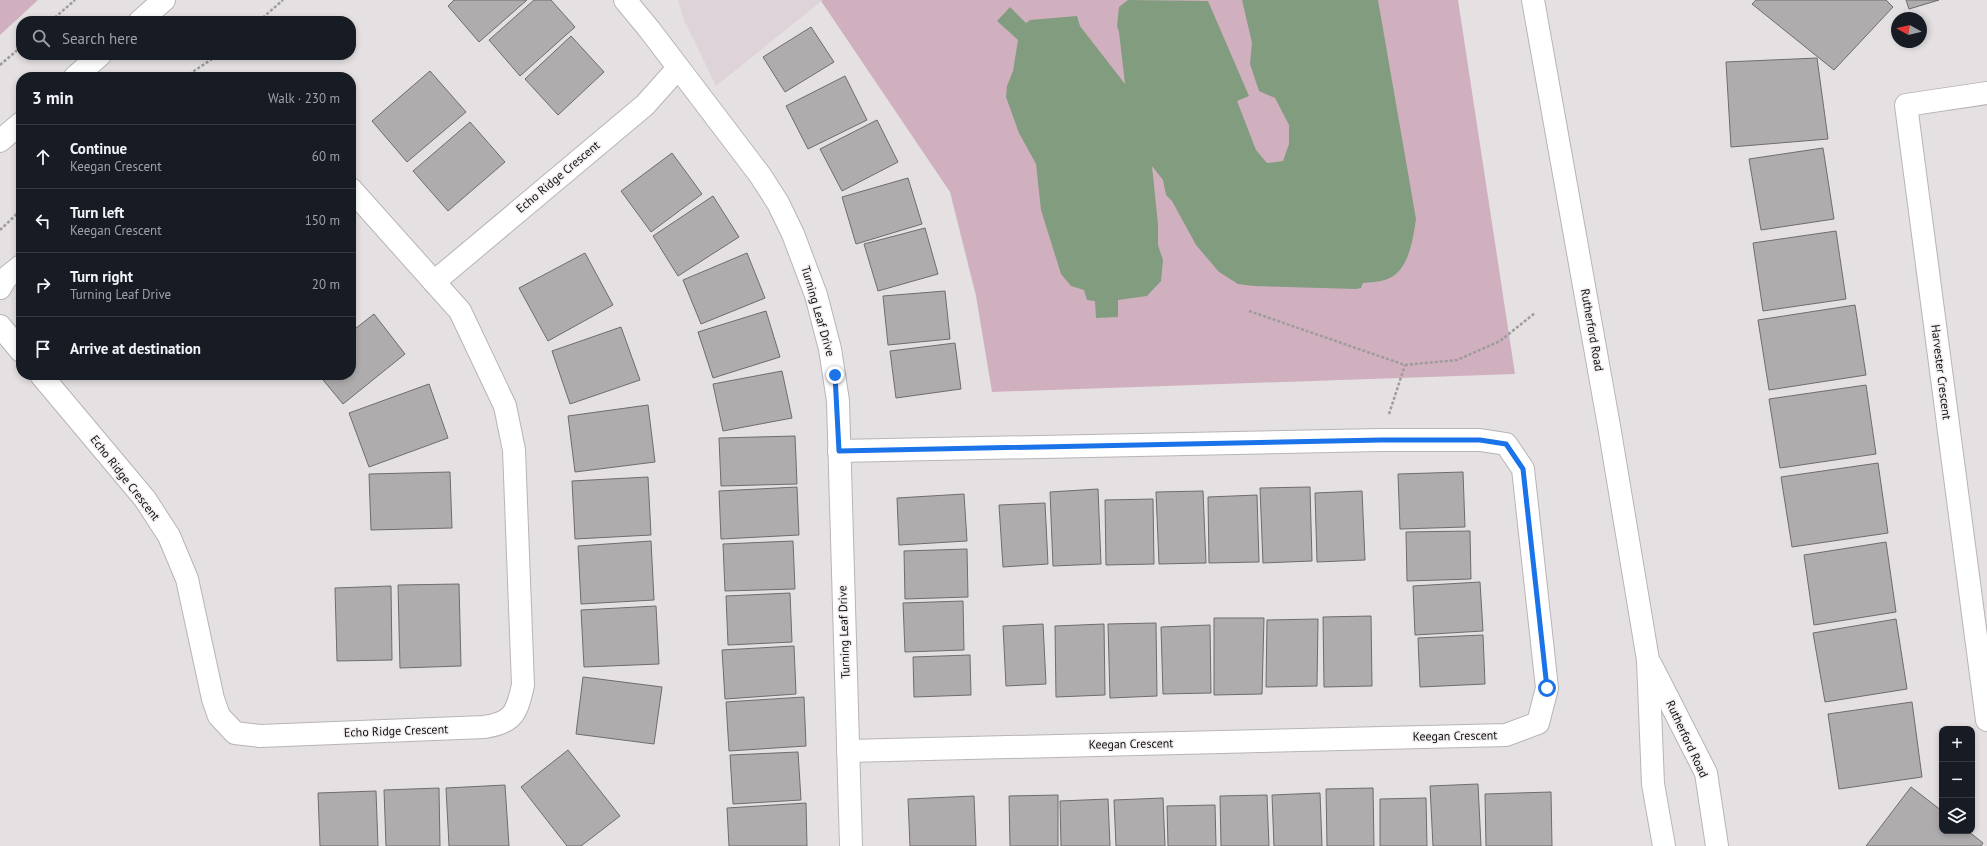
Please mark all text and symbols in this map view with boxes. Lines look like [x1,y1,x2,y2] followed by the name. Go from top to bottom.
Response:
[1891,12,1927,48] north arrow
[16,16,356,60] search box
[30,27,52,49] icon: search
[62,29,138,48] text: Search here
[32,87,73,109] text: 3 min
[268,90,340,107] text: Walk · 230 m
[513,137,602,216] street label: Echo Ridge Crescent
[70,139,127,158] text: Continue
[32,146,54,168] icon: ahead
[312,148,340,165] text: 60 m
[70,158,162,175] text: Keegan Crescent
[70,203,124,222] text: Turn left
[32,210,54,232] icon: left
[305,212,340,229] text: 150 m
[70,222,162,239] text: Keegan Crescent
[798,264,839,358] street label: Turning Leaf Drive
[70,267,133,286] text: Turn right
[32,274,54,296] icon: right
[312,276,340,293] text: 20 m
[70,286,171,303] text: Turning Leaf Drive
[1578,287,1607,372] street label: Rutherford Road
[1928,323,1955,420] street label: Harvester Crescent
[32,338,54,360] icon: arrive
[70,339,201,358] text: Arrive at destination
[826,366,844,384] route end
[87,432,163,523] street label: Echo Ridge Crescent
[834,585,853,679] street label: Turning Leaf Drive
[1538,679,1556,697] route start
[1663,698,1712,780] street label: Rutherford Road
[344,721,448,740] street label: Echo Ridge Crescent
[1939,726,1975,834] map controls
[1939,726,1975,762] button: +
[1413,727,1497,744] street label: Keegan Crescent
[1089,735,1173,752] street label: Keegan Crescent
[1939,762,1975,798] button: −
[1939,798,1975,834] button: layers

